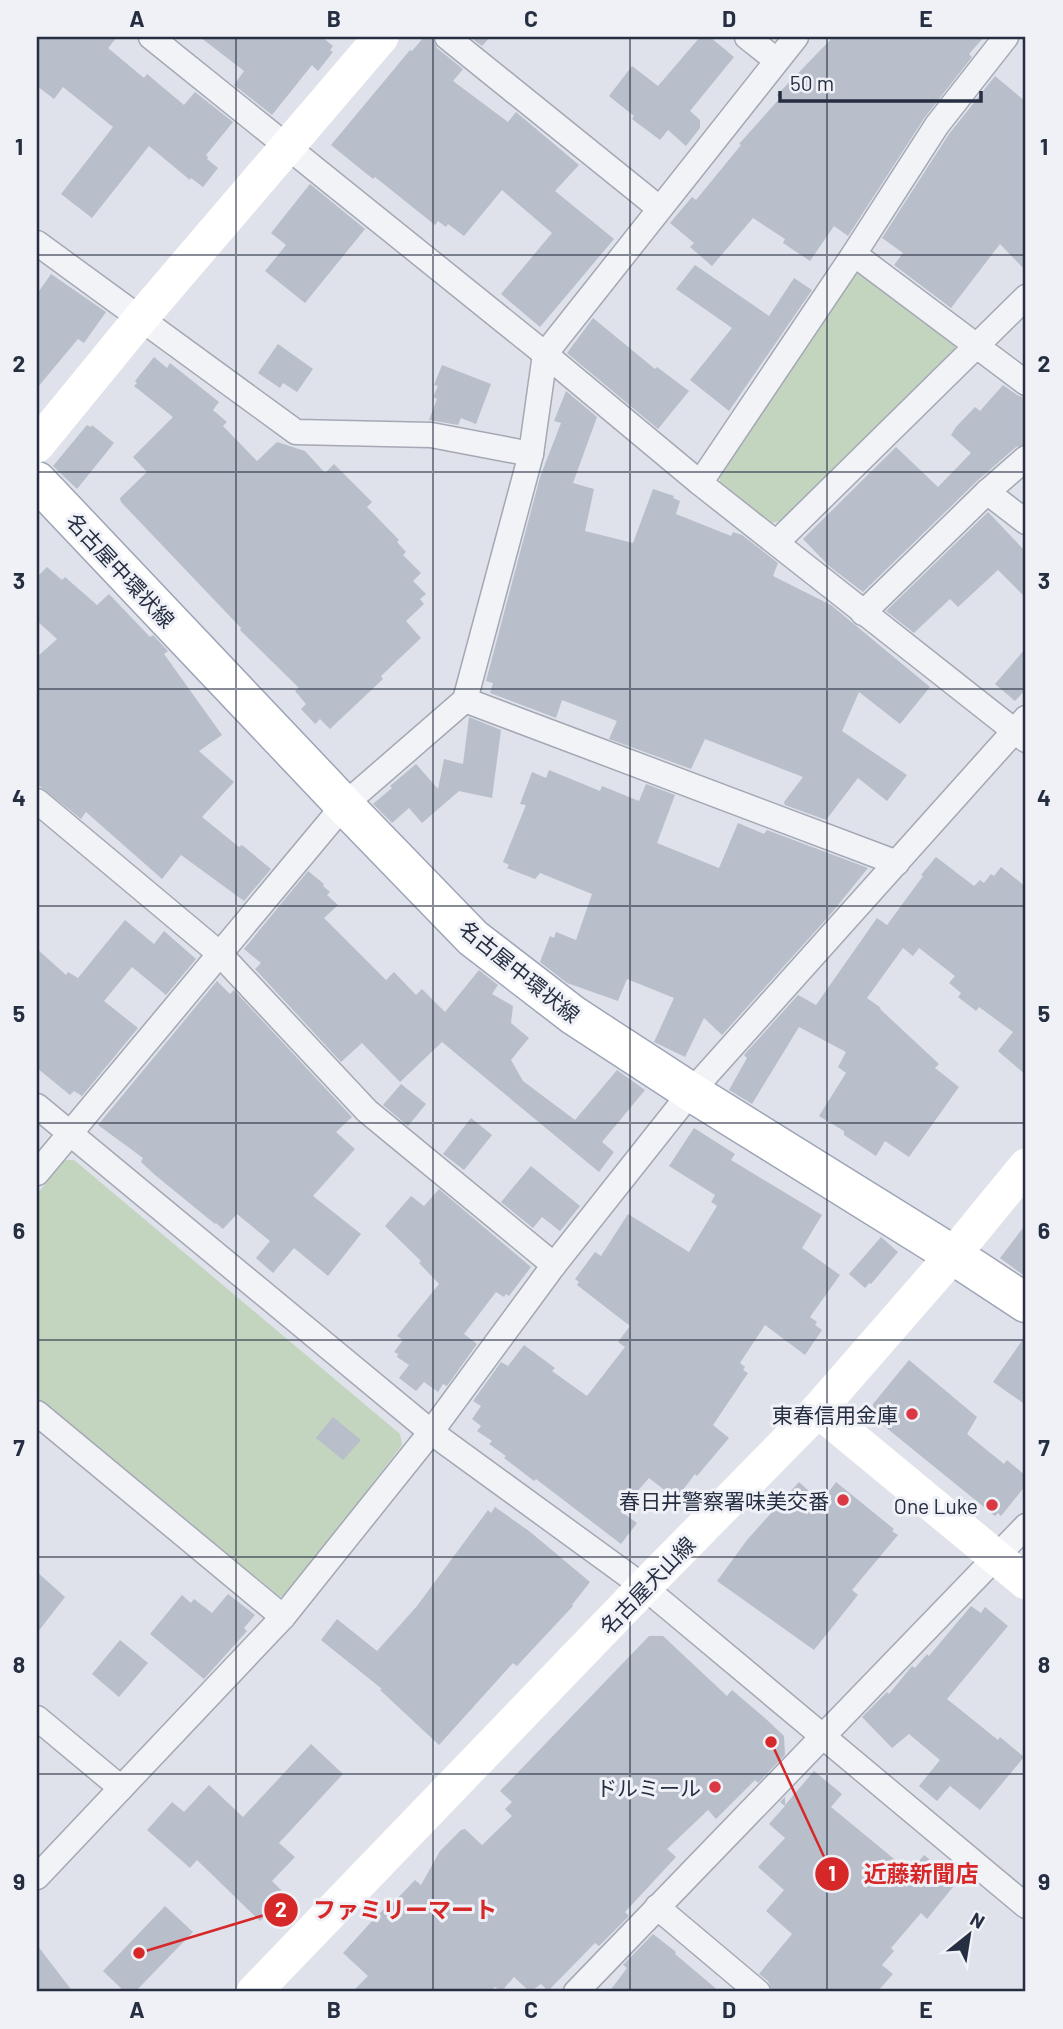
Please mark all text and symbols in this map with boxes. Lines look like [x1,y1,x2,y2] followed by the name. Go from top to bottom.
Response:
[129,4,145,32] text: A
[327,4,341,32] text: B
[524,4,538,32] text: C
[722,4,736,32] text: D
[919,4,933,32] text: E
[780,60,981,104] scale bar
[790,70,834,95] text: 50 m
[15,132,23,160] text: 1
[1040,132,1048,160] text: 1
[13,349,25,377] text: 2
[1038,349,1050,377] text: 2
[62,508,180,632] street label: 名古屋中環状線
[13,566,25,594] text: 3
[1038,566,1050,594] text: 3
[12,783,26,811] text: 4
[1037,783,1051,811] text: 4
[455,915,585,1027] street label: 名古屋中環状線
[13,999,25,1027] text: 5
[1038,999,1050,1027] text: 5
[13,1216,25,1244] text: 6
[1038,1216,1050,1244] text: 6
[772,1402,898,1427] place label: 東春信用金庫
[904,1406,920,1422] marker: 東春信用金庫
[13,1433,25,1461] text: 7
[1038,1433,1050,1461] text: 7
[619,1488,829,1513] place label: 春日井警察署味美交番
[835,1492,851,1508] marker: 春日井警察署味美交番
[894,1493,978,1518] place label: One Luke
[984,1497,1000,1513] marker: One Luke
[594,1531,700,1639] street label: 名古屋犬山線
[13,1650,25,1678] text: 8
[1038,1650,1050,1678] text: 8
[596,1775,701,1800] place label: ドルミール
[707,1779,723,1795] marker: ドルミール
[814,1852,992,1896] callout: 近藤新聞店
[864,1859,979,1887] text: 近藤新聞店
[828,1860,836,1885] text: 1
[13,1867,25,1895] text: 9
[1038,1867,1050,1895] text: 9
[264,1888,511,1932] callout: ファミリーマート
[313,1895,497,1923] text: ファミリーマート
[275,1896,287,1921] text: 2
[934,1899,1004,1969] north arrow
[967,1907,989,1933] text: N
[129,1995,145,2023] text: A
[327,1995,341,2023] text: B
[524,1995,538,2023] text: C
[722,1995,736,2023] text: D
[919,1995,933,2023] text: E

